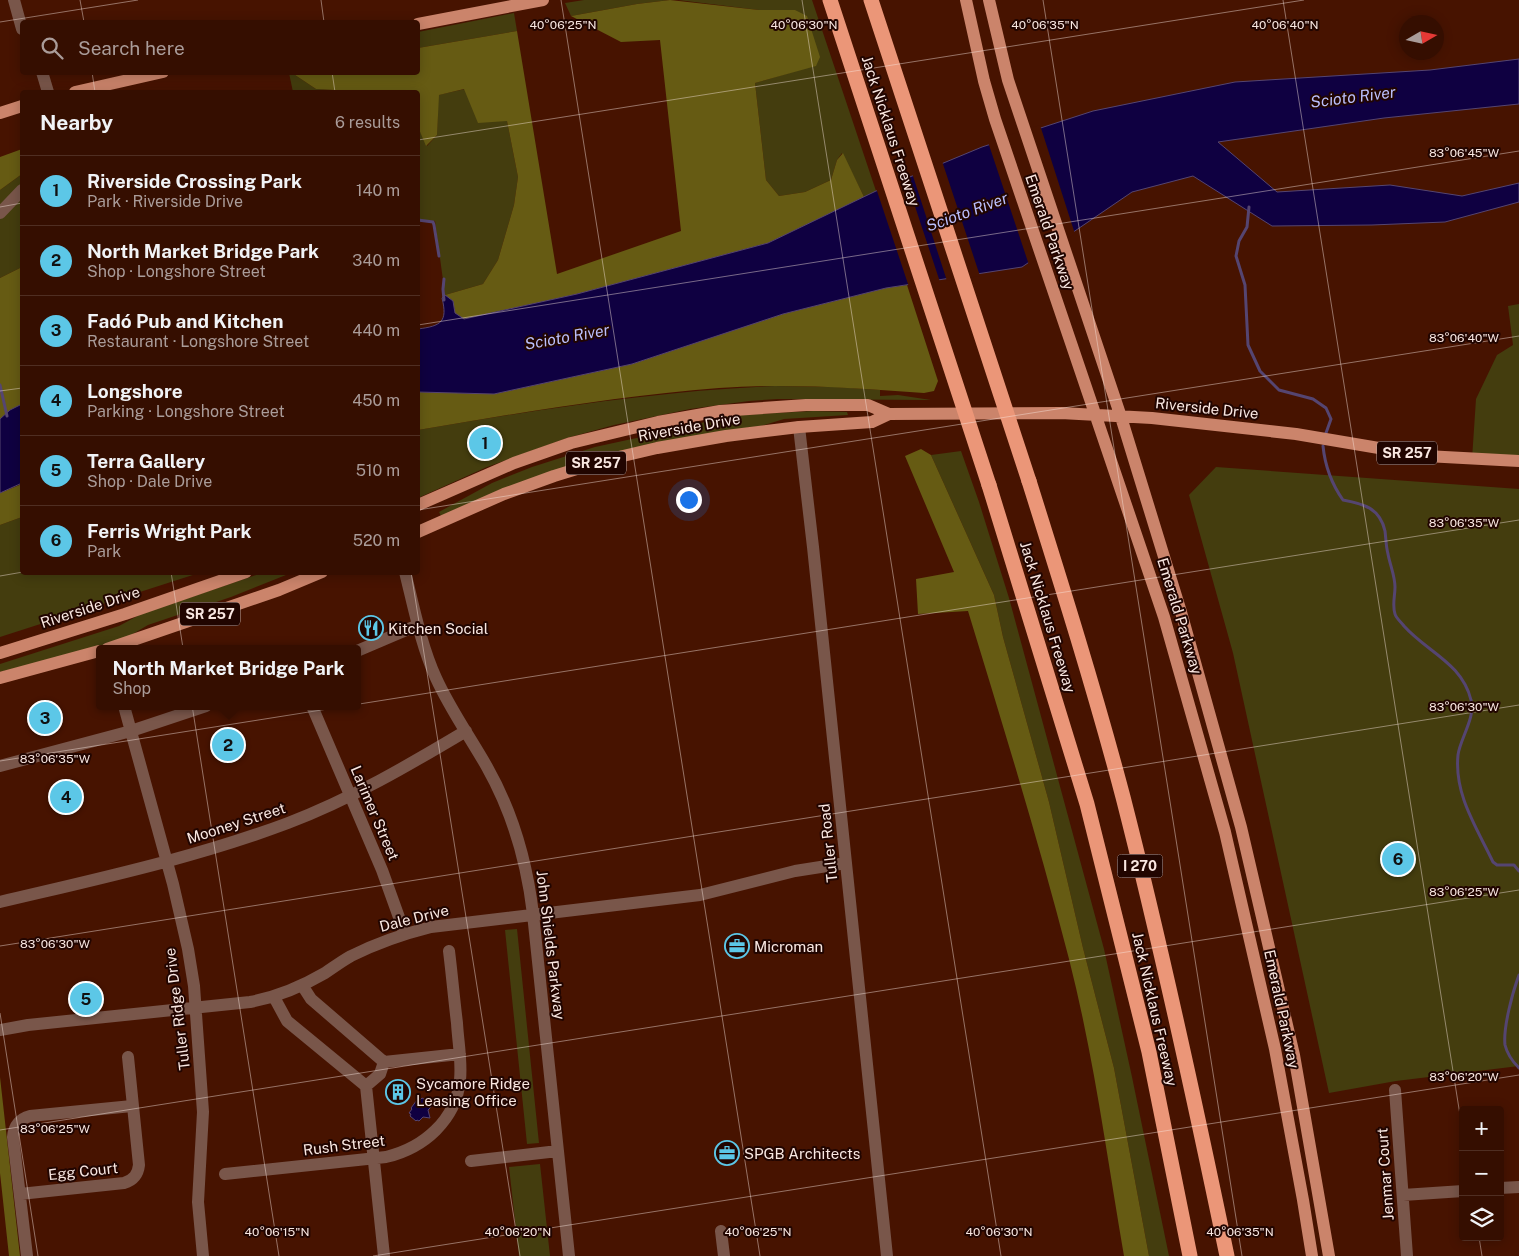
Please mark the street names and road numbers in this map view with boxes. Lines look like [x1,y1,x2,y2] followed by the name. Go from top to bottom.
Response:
[859,53,923,209] street label: Jack Nicklaus Freeway
[1022,172,1078,292] street label: Emerald Parkway
[1155,394,1259,422] street label: Riverside Drive
[636,410,742,444] street label: Riverside Drive
[1377,442,1437,464] road number: SR 257
[566,452,626,474] road number: SR 257
[1017,539,1079,695] street label: Jack Nicklaus Freeway
[1154,556,1206,676] street label: Emerald Parkway
[38,583,142,631] street label: Riverside Drive
[180,602,240,626] road number: SR 257
[347,763,403,863] street label: Larimer Street
[185,799,288,847] street label: Mooney Street
[815,803,841,883] street label: Tuller Road
[1118,854,1162,878] road number: I 270
[533,869,569,1021] street label: John Shields Parkway
[378,901,450,935] street label: Dale Drive
[1129,930,1181,1088] street label: Jack Nicklaus Freeway
[161,947,193,1071] street label: Tuller Ridge Drive
[1261,948,1303,1070] street label: Emerald Parkway
[1373,1127,1397,1221] street label: Jenmar Court
[302,1132,386,1158] street label: Rush Street
[47,1159,119,1183] street label: Egg Court

